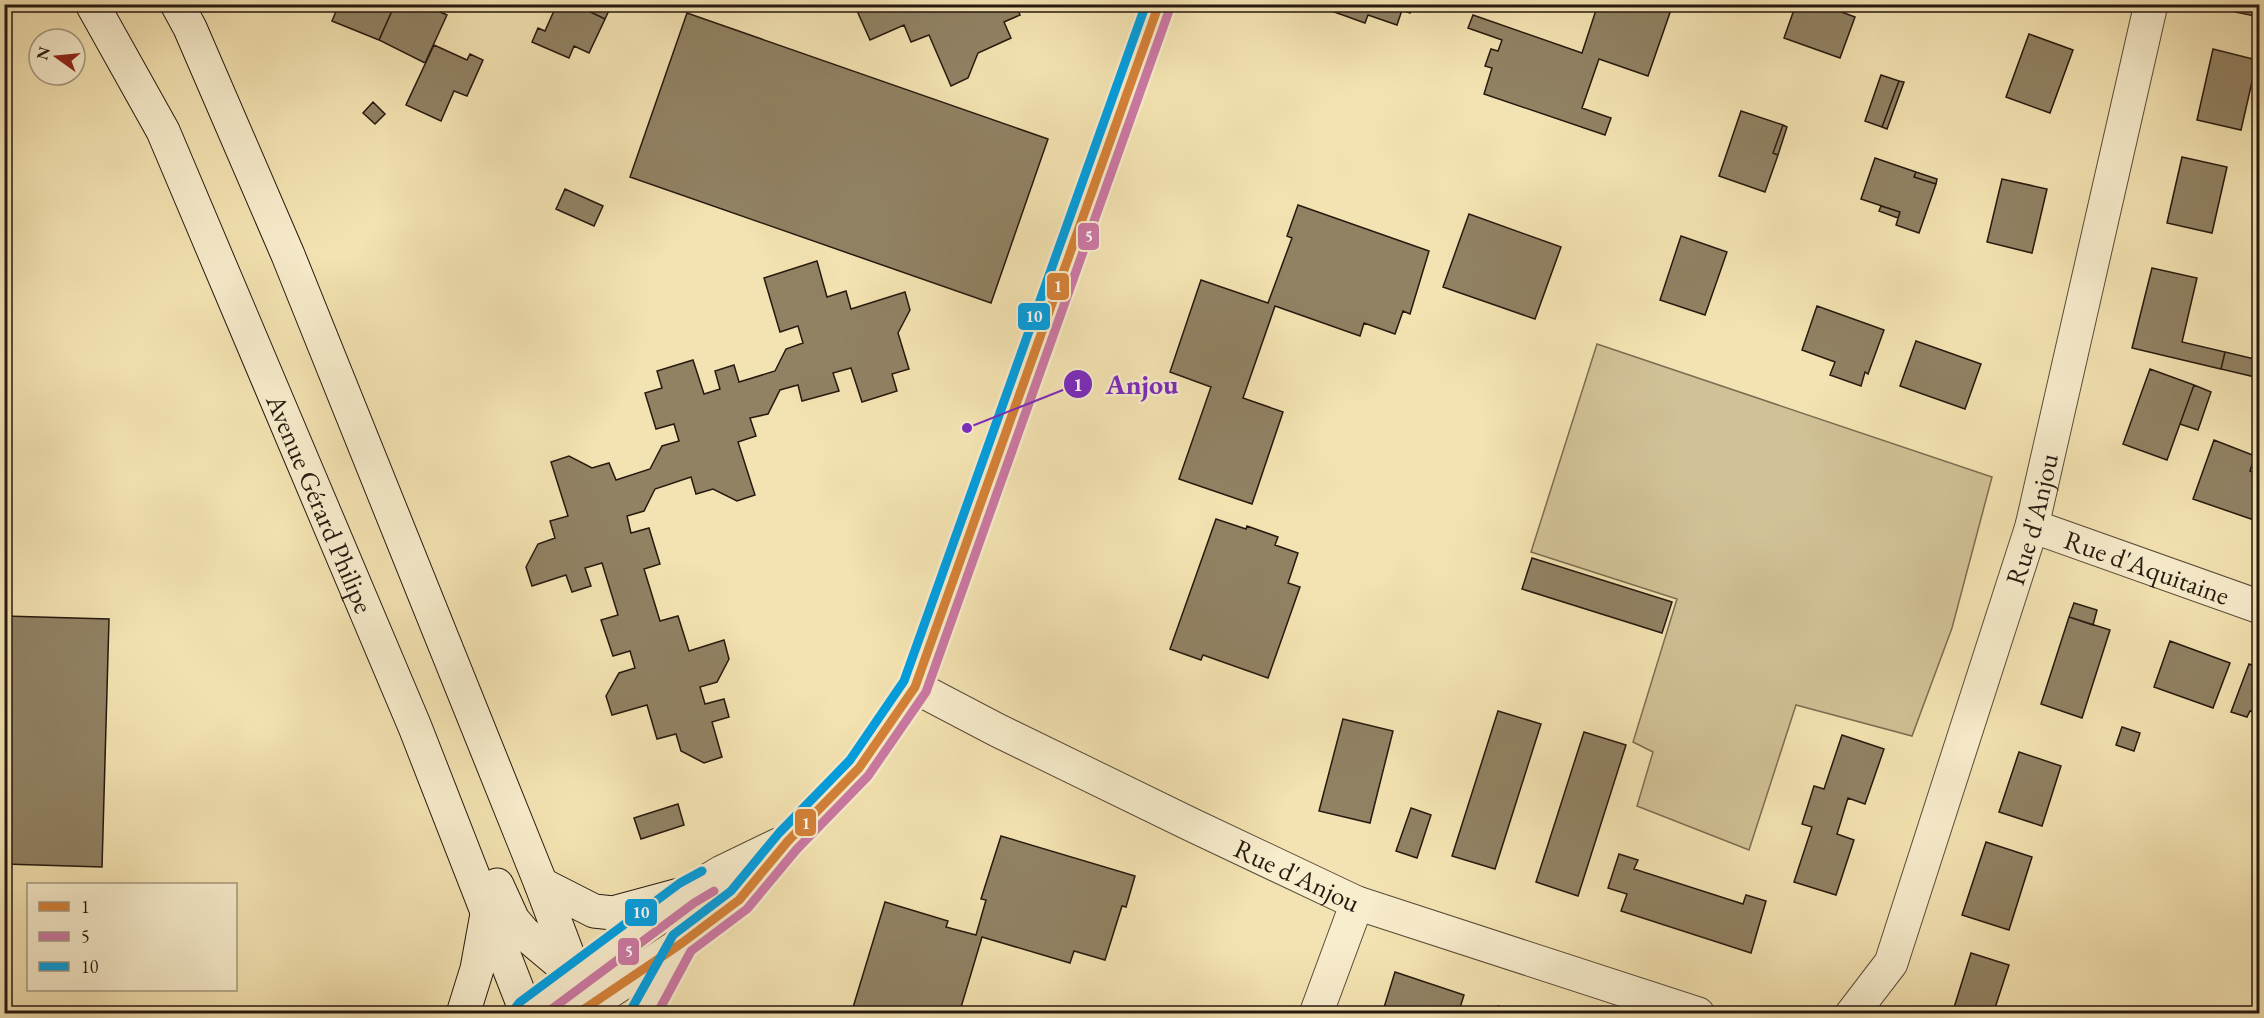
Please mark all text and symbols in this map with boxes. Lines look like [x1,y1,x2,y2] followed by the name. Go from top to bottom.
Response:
[27,27,87,87] north arrow
[31,44,55,62] text: N
[1077,222,1100,251] line badge: 5
[1085,226,1093,247] text: 5
[1046,272,1070,301] line badge: 1
[1054,276,1062,297] text: 1
[1017,302,1051,331] line badge: 10
[1026,306,1043,327] text: 10
[1063,361,1190,407] callout: Anjou
[1105,366,1179,402] text: Anjou
[1073,373,1083,396] text: 1
[258,388,382,618] street label: Avenue Gérard Philipe
[1997,450,2066,589] street label: Rue d'Anjou
[2060,521,2234,612] street label: Rue d'Aquitaine
[794,808,817,837] line badge: 1
[802,813,810,834] text: 1
[1229,830,1366,919] street label: Rue d'Anjou
[27,883,237,991] legend
[81,895,90,918] text: 1
[624,898,658,927] line badge: 10
[633,902,650,923] text: 10
[81,925,90,948] text: 5
[617,937,640,966] line badge: 5
[625,941,633,962] text: 5
[81,955,99,978] text: 10

